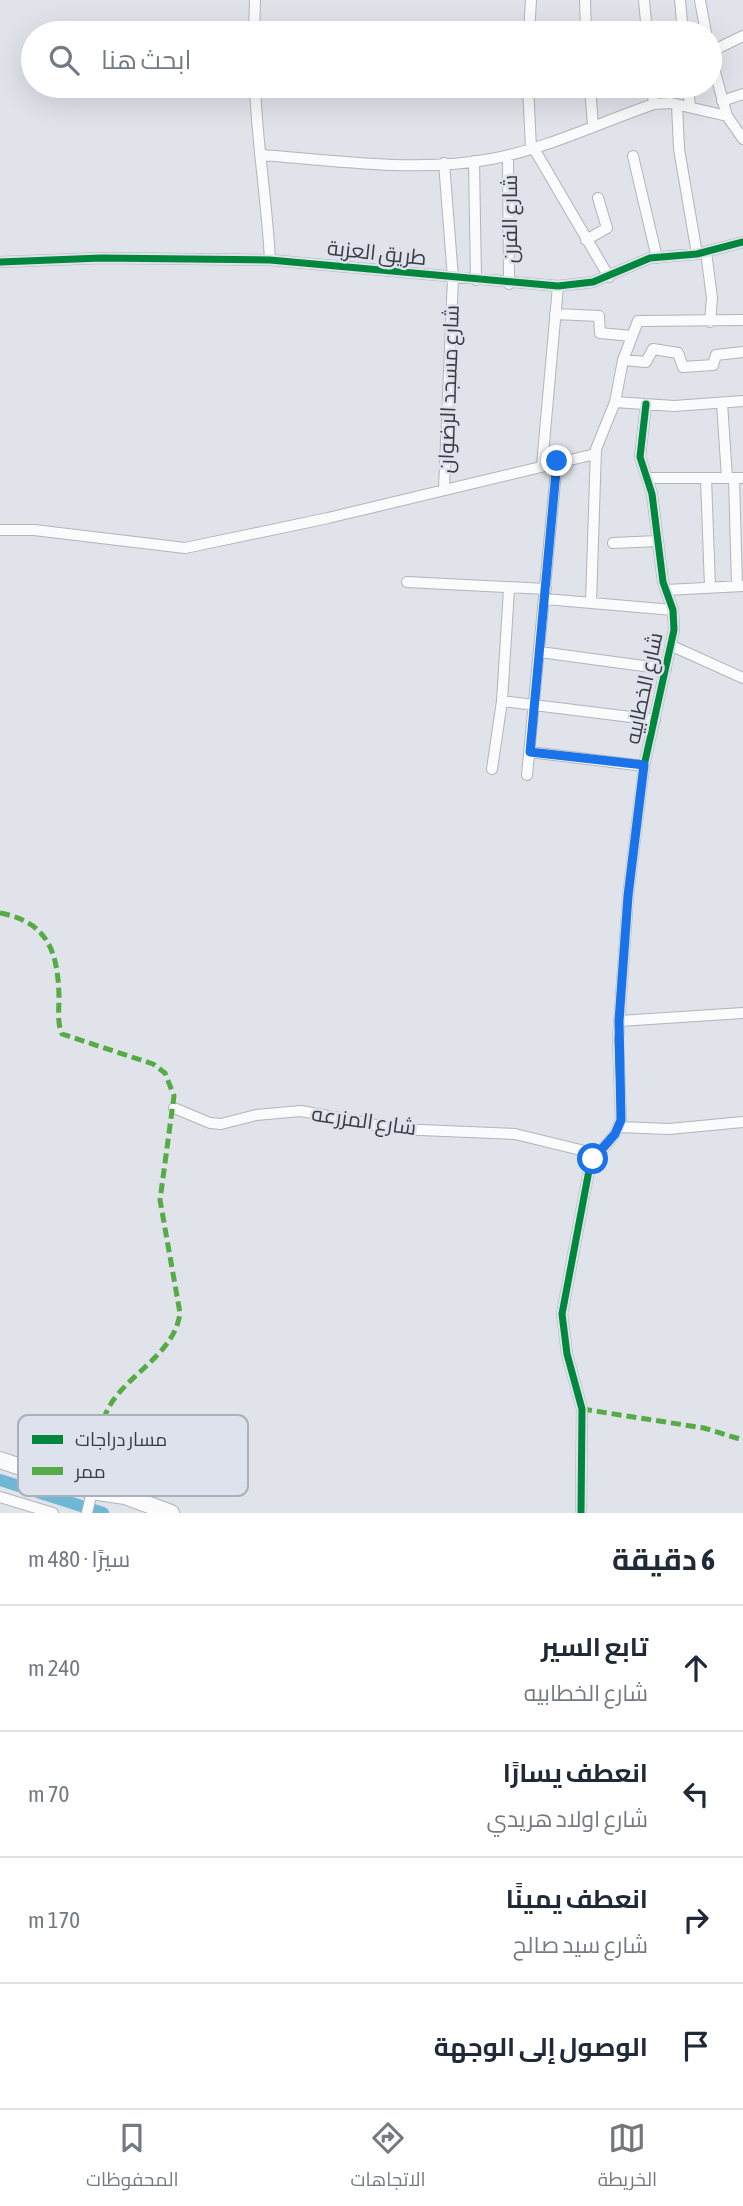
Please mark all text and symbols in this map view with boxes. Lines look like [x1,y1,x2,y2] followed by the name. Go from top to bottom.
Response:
[21,21,722,98] search box
[45,41,83,79] icon: search
[101,45,191,75] text: ابحث هنا
[497,175,524,263] street label: شارع الفرن
[326,235,428,271] street label: طريق العزبة
[433,304,466,474] street label: شارع مسجد الرضوان
[541,445,572,476] route end
[619,630,669,747] street label: شارع الخطابيه
[310,1101,418,1142] street label: شارع المزرعه
[577,1143,608,1174] route start
[18,1415,248,1496] legend
[75,1428,167,1451] text: مسار دراجات
[74,1460,106,1483] text: ممر
[612,1542,715,1576] text: 6 دقيقة
[28,1546,130,1572] text: سيرًا · 480 m
[541,1632,648,1662] text: تابع السير
[677,1649,715,1687] icon: ahead
[28,1655,80,1681] text: 240 m
[524,1680,648,1706] text: شارع الخطابيه
[503,1758,648,1788] text: انعطف يسارًا
[677,1775,715,1813] icon: left
[28,1781,69,1807] text: 70 m
[486,1806,648,1832] text: شارع اولاد هريدي
[506,1884,648,1914] text: انعطف يمينًا
[677,1901,715,1939] icon: right
[28,1907,80,1933] text: 170 m
[513,1932,648,1958] text: شارع سيد صالح
[677,2027,715,2065] icon: arrive
[434,2032,648,2062] text: الوصول إلى الوجهة
[86,2119,179,2197] tab: المحفوظات
[350,2119,426,2197] tab: الاتجاهات
[598,2119,657,2197] tab: الخريطة

